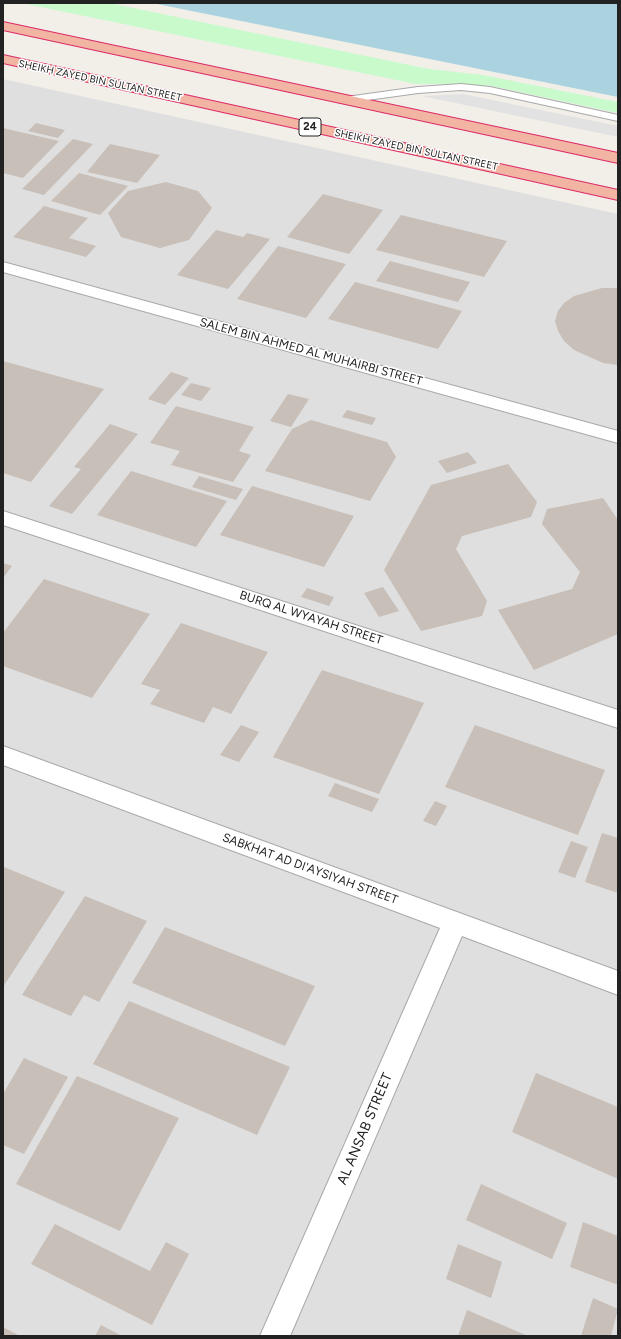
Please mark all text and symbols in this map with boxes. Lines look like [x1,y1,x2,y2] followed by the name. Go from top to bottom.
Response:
[17,58,183,104] street label: SHEIKH ZAYED BIN SULTAN STREET
[299,118,321,136] road number: 24
[333,127,499,173] street label: SHEIKH ZAYED BIN SULTAN STREET
[198,315,424,389] street label: SALEM BIN AHMED AL MUHAIRBI STREET
[238,588,384,648] street label: BURQ AL WYAYAH STREET
[220,831,400,907] street label: SABKHAT AD DI'AYSIYAH STREET
[334,1070,396,1188] street label: AL ANSAB STREET

